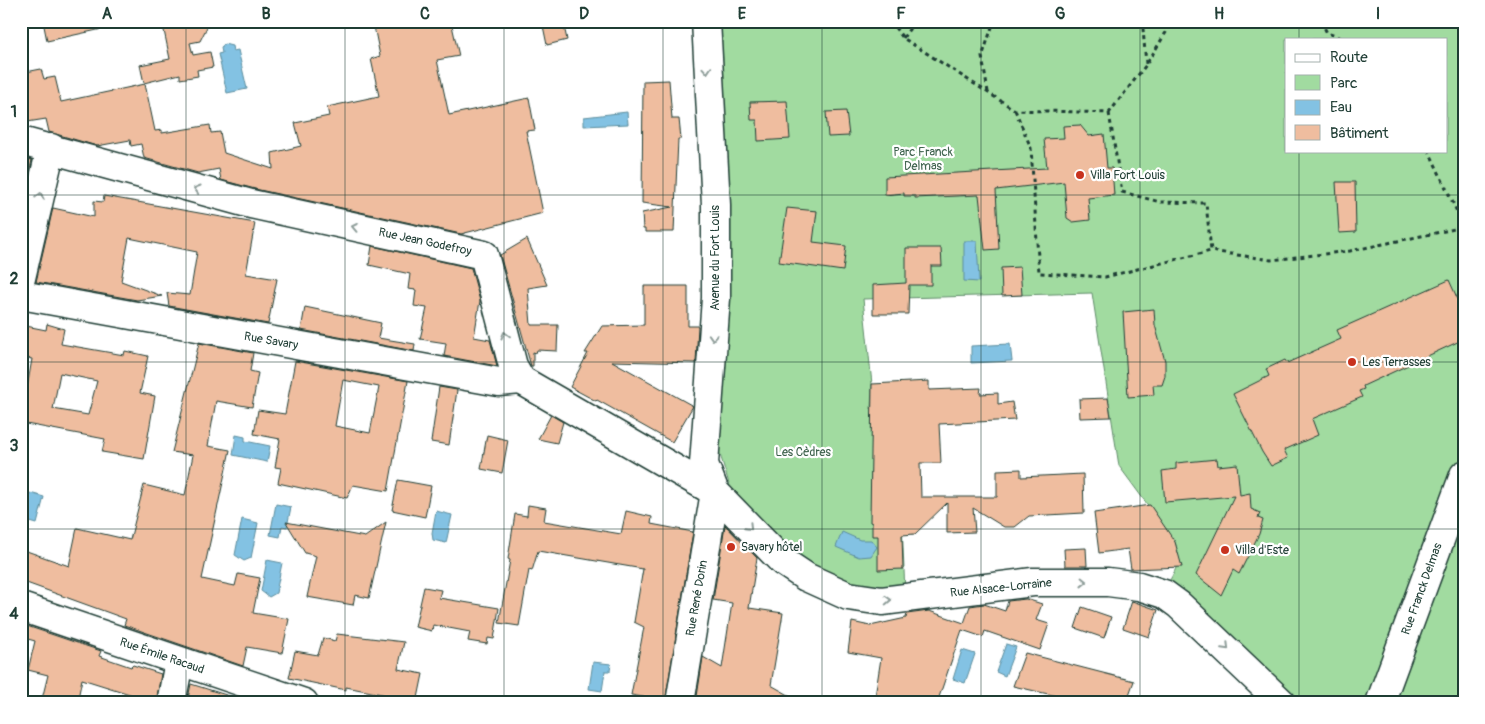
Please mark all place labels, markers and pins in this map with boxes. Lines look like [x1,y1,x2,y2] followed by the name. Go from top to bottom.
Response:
[1090,168,1165,183] place label: Villa Fort Louis
[1074,169,1086,181] marker: Villa Fort Louis
[1362,355,1431,370] place label: Les Terrasses
[1346,356,1358,368] marker: Les Terrasses
[741,540,803,555] place label: Savary hôtel
[725,541,737,553] marker: Savary hôtel
[1235,543,1289,558] place label: Villa d'Este
[1219,544,1231,556] marker: Villa d'Este

